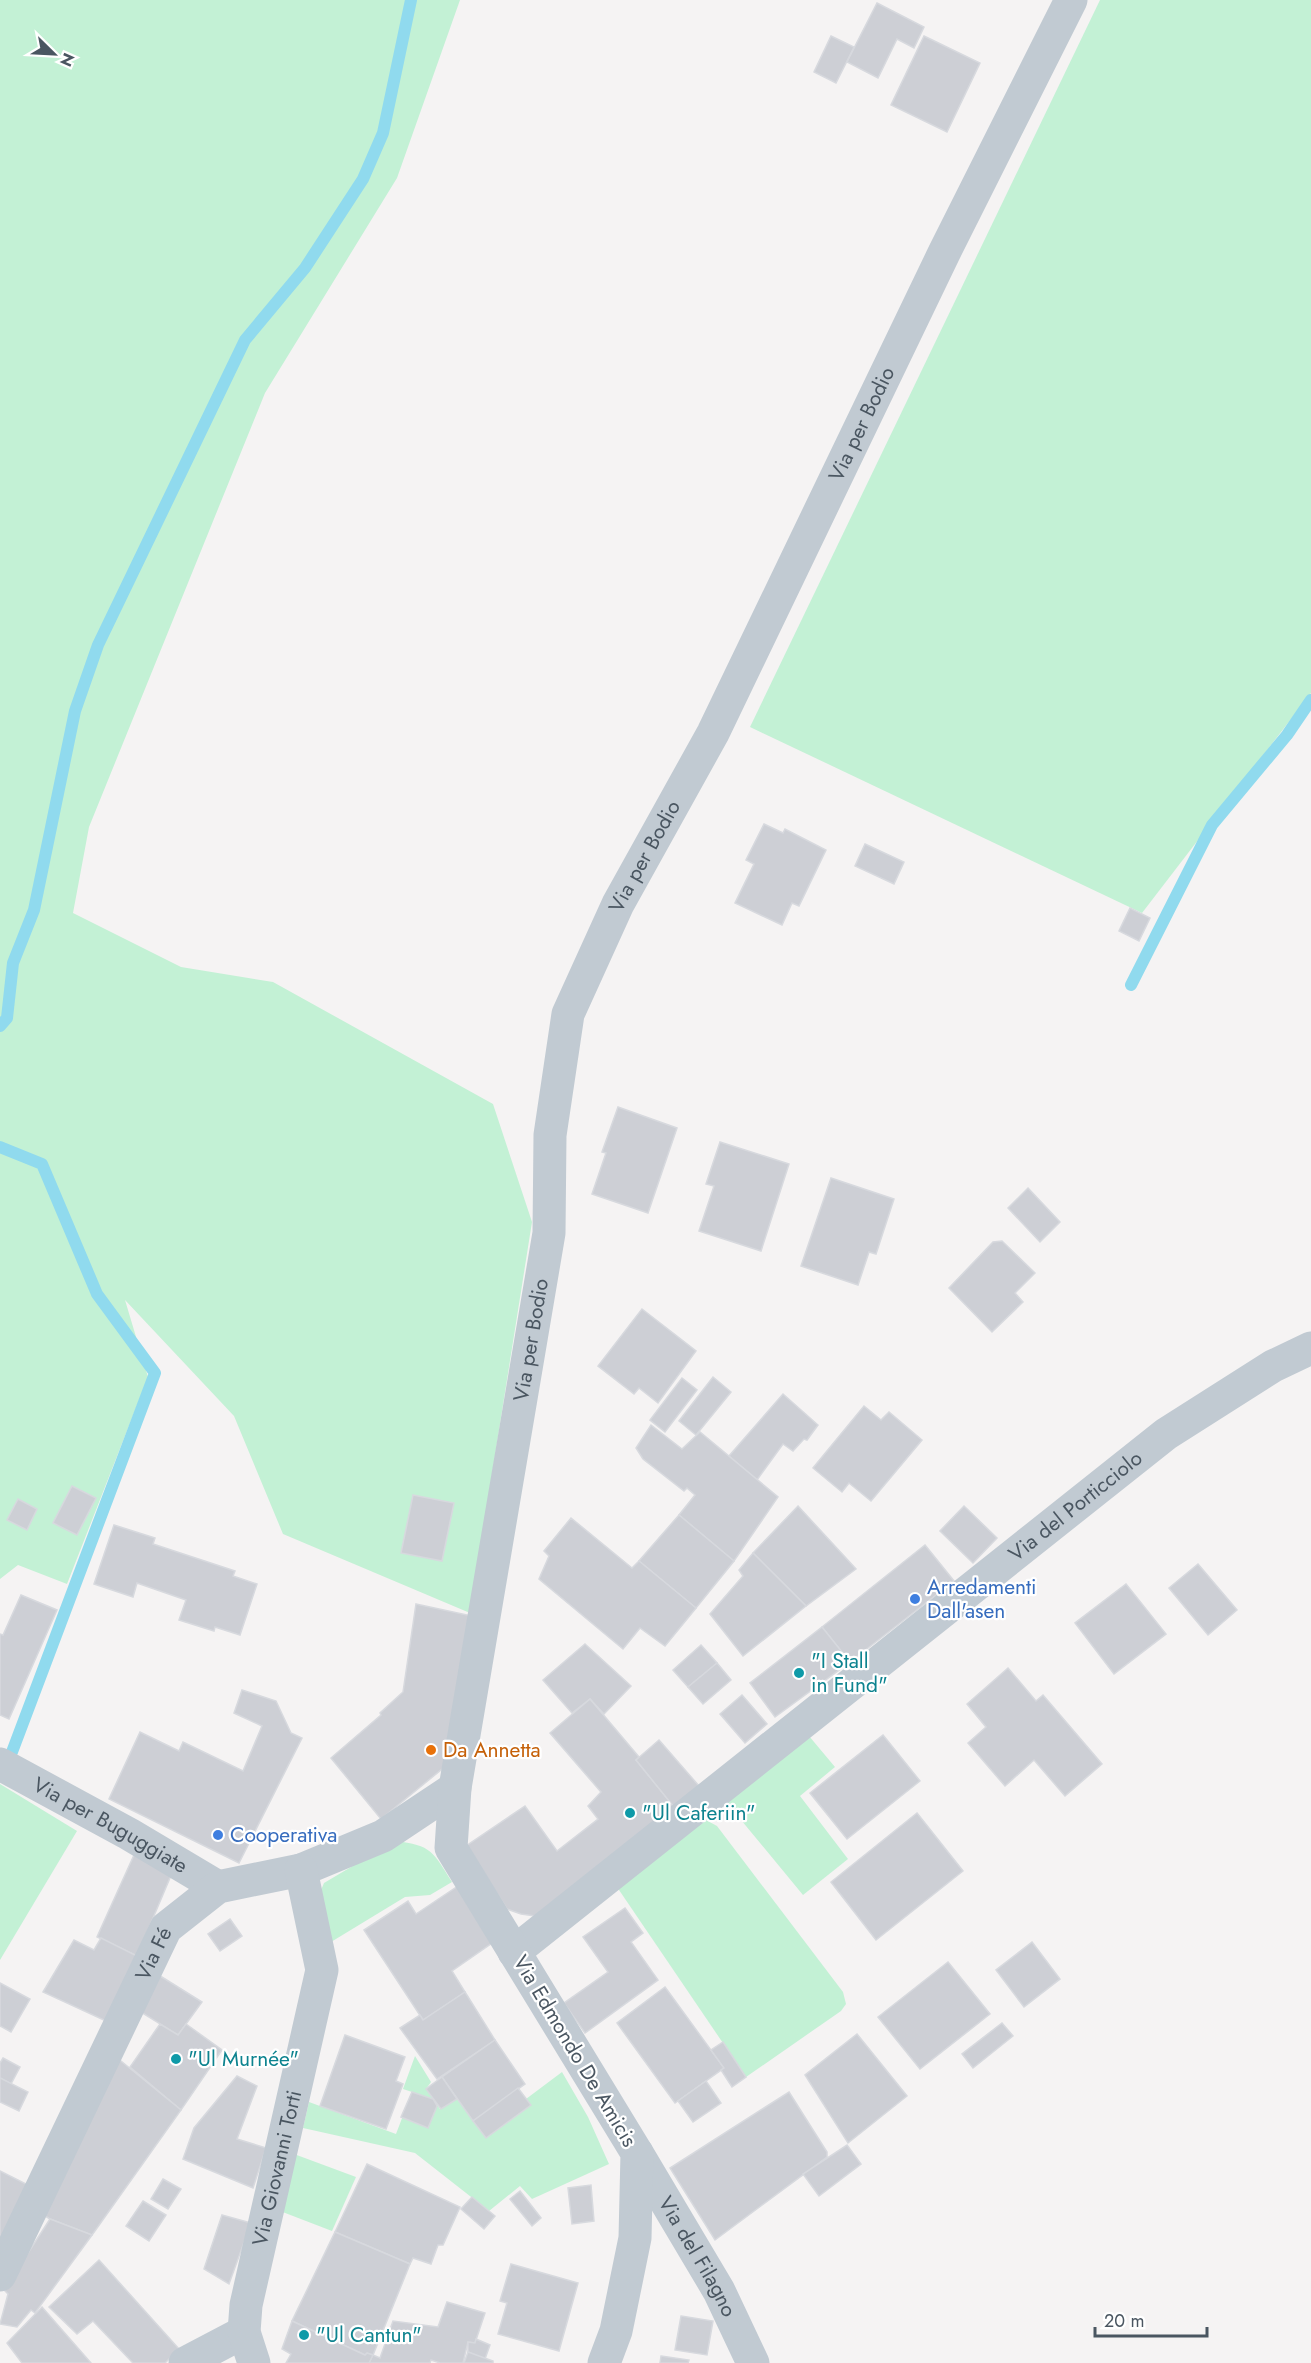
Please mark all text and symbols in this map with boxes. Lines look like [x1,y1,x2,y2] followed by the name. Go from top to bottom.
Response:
[24,24,84,84] north arrow
[54,49,80,70] text: N
[821,362,902,487] street label: Via per Bodio
[601,795,688,917] street label: Via per Bodio
[506,1276,556,1404] street label: Via per Bodio
[1002,1443,1149,1568] street label: Via del Porticciolo
[927,1572,1037,1626] place label: Arredamenti Dall'asen
[908,1592,922,1606] marker: Arredamenti Dall'asen
[811,1646,888,1700] place label: "I Stall in Fund"
[792,1666,806,1680] marker: "I Stall in Fund"
[443,1735,541,1765] place label: Da Annetta
[424,1743,438,1757] marker: Da Annetta
[27,1770,193,1881] street label: Via per Buguggiate
[642,1798,756,1828] place label: "Ul Caferiin"
[623,1806,637,1820] marker: "Ul Caferiin"
[230,1820,337,1850] place label: Cooperativa
[211,1828,225,1842] marker: Cooperativa
[128,1922,179,1986] street label: Via Fé
[506,1949,644,2153] street label: Via Edmondo De Amicis
[188,2044,299,2074] place label: "Ul Murnée"
[169,2052,183,2066] marker: "Ul Murnée"
[245,2087,309,2249] street label: Via Giovanni Torti
[651,2190,744,2322] street label: Via del Filagno
[1095,2300,1208,2338] scale bar
[1104,2308,1144,2334] text: 20 m
[316,2320,422,2350] place label: "Ul Cantun"
[297,2328,311,2342] marker: "Ul Cantun"

